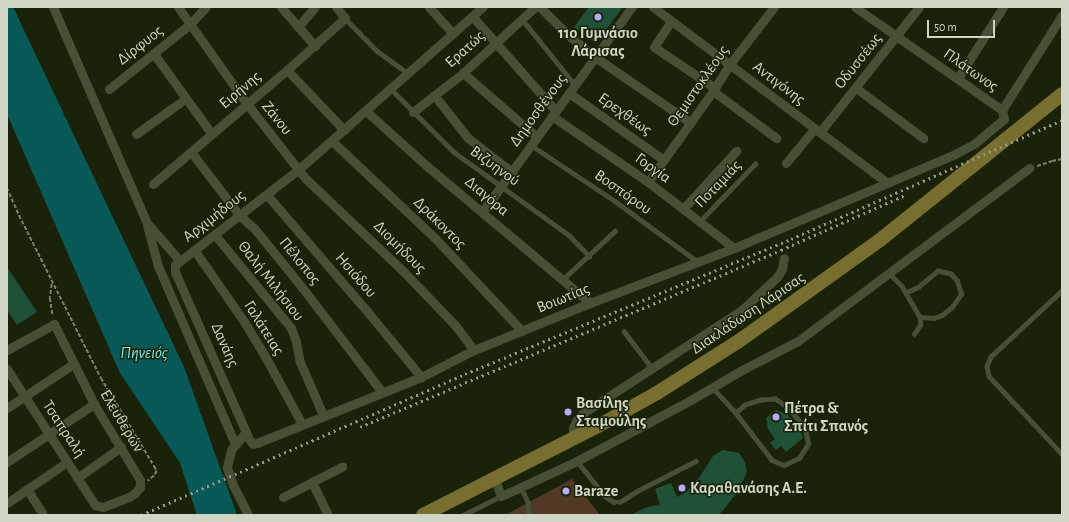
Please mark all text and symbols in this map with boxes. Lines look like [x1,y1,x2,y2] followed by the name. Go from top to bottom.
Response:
[593,12,603,22] marker: 11ο Γυμνάσιο Λάρισας
[929,12,997,38] scale bar
[113,21,167,69] street label: Δίρφυος
[934,21,957,33] text: 50 m
[558,23,638,61] place label: 11ο Γυμνάσιο Λάρισας
[441,26,489,72] street label: Ερατώς
[830,29,886,93] street label: Οδυσσέως
[663,42,733,130] street label: Θεμιστοκλέους
[940,44,1002,96] street label: Πλάτωνος
[749,57,809,109] street label: Αντιγόνης
[215,67,265,113] street label: Ειρήνης
[505,70,571,150] street label: Δημοσθένους
[594,89,656,139] street label: Ερεχθέως
[258,97,296,139] street label: Ζάνου
[467,142,523,190] street label: Βιζυηνού
[631,149,675,187] street label: Γοργία
[691,156,745,212] street label: Ποταμιάς
[591,165,655,219] street label: Βοσπόρου
[461,172,513,220] street label: Διαγόρα
[179,186,249,246] street label: Αρχιμήδους
[410,193,470,253] street label: Δράκοντος
[370,217,430,277] street label: Διομήδους
[275,233,325,289] street label: Πέλοπος
[234,237,308,325] street label: Θαλή Μιλήσιου
[331,248,381,302] street label: Ησιόδου
[687,268,809,358] street label: Διακλάδωση Λάρισας
[534,279,592,317] street label: Βοιωτίας
[240,297,288,359] street label: Γαλάτειας
[207,320,243,370] street label: Δανάης
[120,343,168,363] water label: Πηνειός
[96,386,148,456] street label: Ελευθερών
[576,393,646,431] place label: Βασίλης Σταμούλης
[38,397,90,461] street label: Τσαπραλή
[784,398,868,436] place label: Πέτρα & Σπίτι Σπανός
[563,407,573,417] marker: Βασίλης Σταμούλης
[771,412,781,422] marker: Πέτρα & Σπίτι Σπανός
[690,478,807,498] place label: Καραθανάσης Α.Ε.
[574,481,618,501] place label: Baraze
[677,483,687,493] marker: Καραθανάσης Α.Ε.
[561,486,571,496] marker: Baraze

